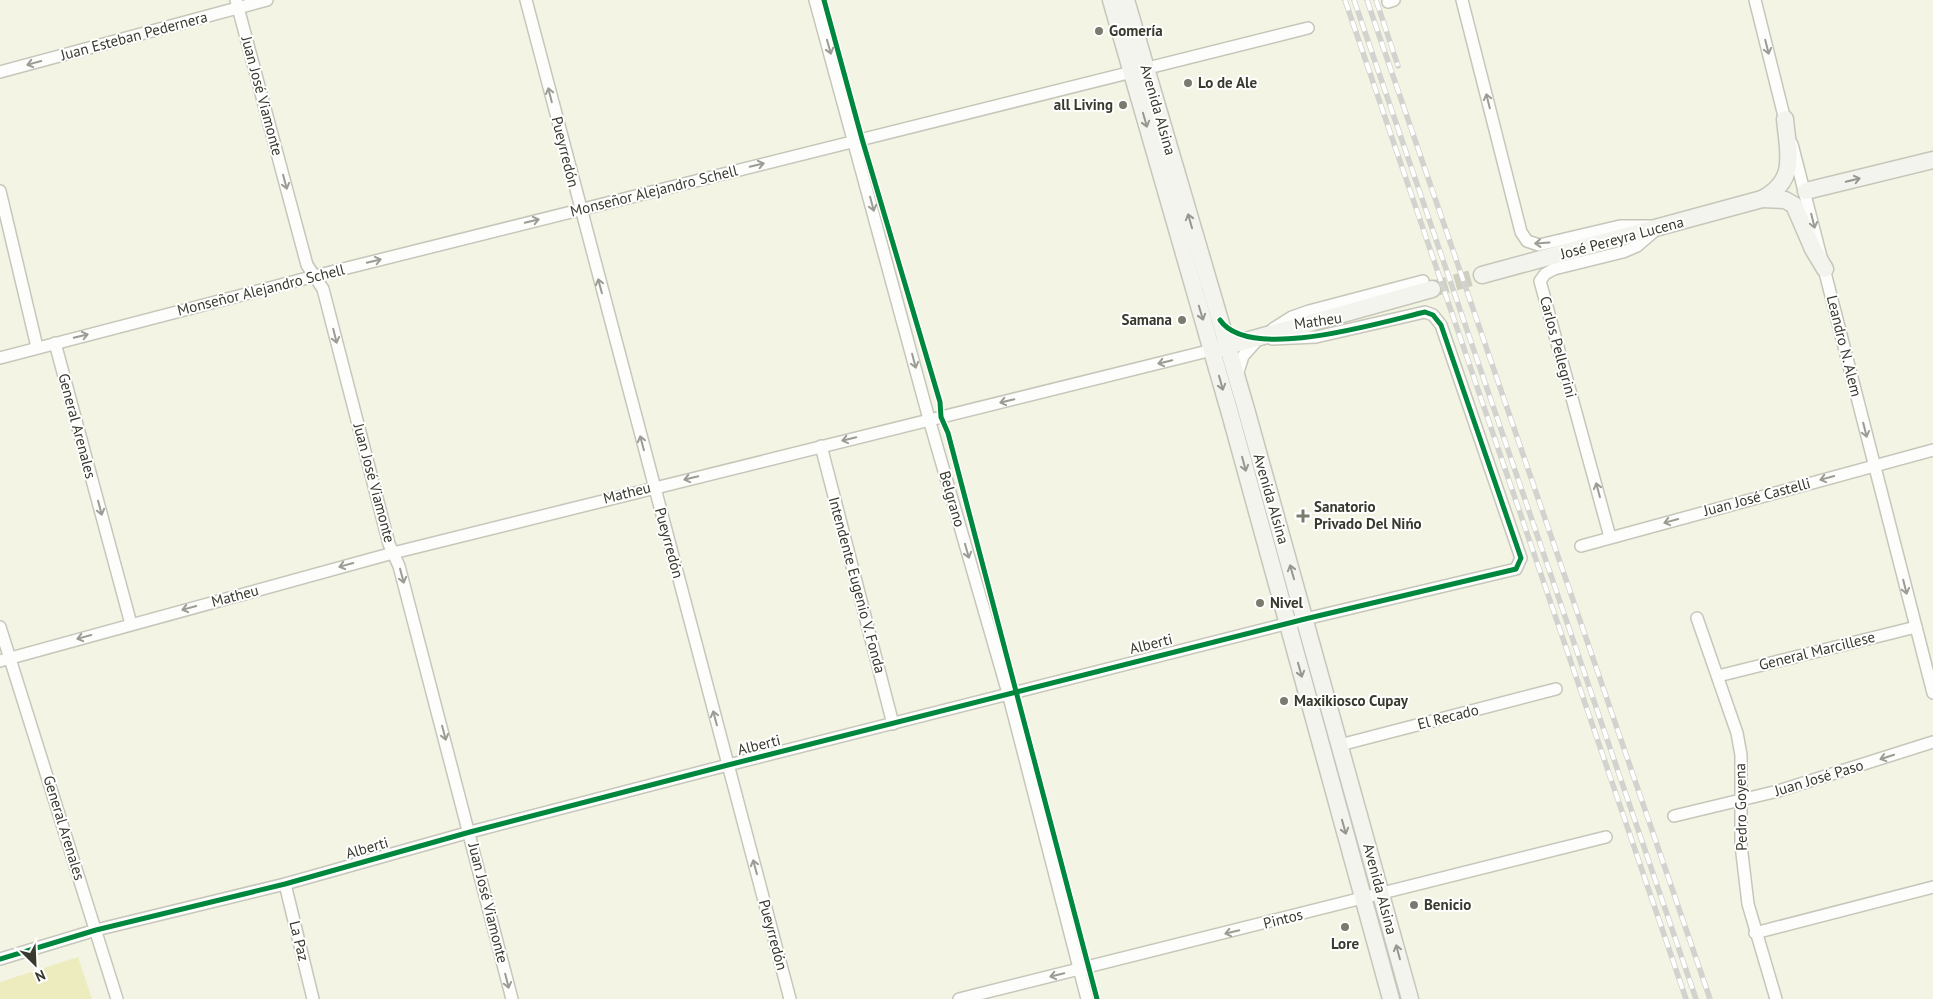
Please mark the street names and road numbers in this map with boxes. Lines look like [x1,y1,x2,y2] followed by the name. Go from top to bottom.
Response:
[57,7,209,65] street label: Juan Esteban Pedernera
[237,33,288,158] street label: Juan José Viamonte
[1136,62,1180,157] street label: Avenida Alsina
[548,114,583,189] street label: Pueyrredón
[568,160,740,221] street label: Monseñor Alejandro Schell
[1557,212,1686,263] street label: José Pereyra Lucena
[175,259,347,320] street label: Monseñor Alejandro Schell
[1823,293,1866,399] street label: Leandro N. Alem
[1536,294,1581,400] street label: Carlos Pellegrini
[1293,308,1343,333] street label: Matheu
[54,371,101,481] street label: General Arenales
[349,420,400,545] street label: Juan José Viamonte
[1249,451,1293,546] street label: Avenida Alsina
[935,469,970,529] street label: Belgrano
[1700,473,1812,520] street label: Juan José Castelli
[601,477,653,508] street label: Matheu
[825,494,890,675] street label: Intendente Eugenio V. Fonda
[651,505,688,580] street label: Pueyrredón
[209,580,261,611] street label: Matheu
[1757,627,1877,674] street label: General Marcillese
[1127,629,1174,658] street label: Alberti
[1415,700,1480,733] street label: El Recado
[735,730,782,759] street label: Alberti
[1771,755,1866,800] street label: Juan José Paso
[1730,763,1751,851] street label: Pedro Goyena
[40,773,89,883] street label: General Arenales
[343,832,390,863] street label: Alberti
[464,840,513,965] street label: Juan José Viamonte
[1359,841,1402,936] street label: Avenida Alsina
[755,897,792,972] street label: Pueyrredón
[1261,904,1305,933] street label: Pintos
[285,919,314,963] street label: La Paz

